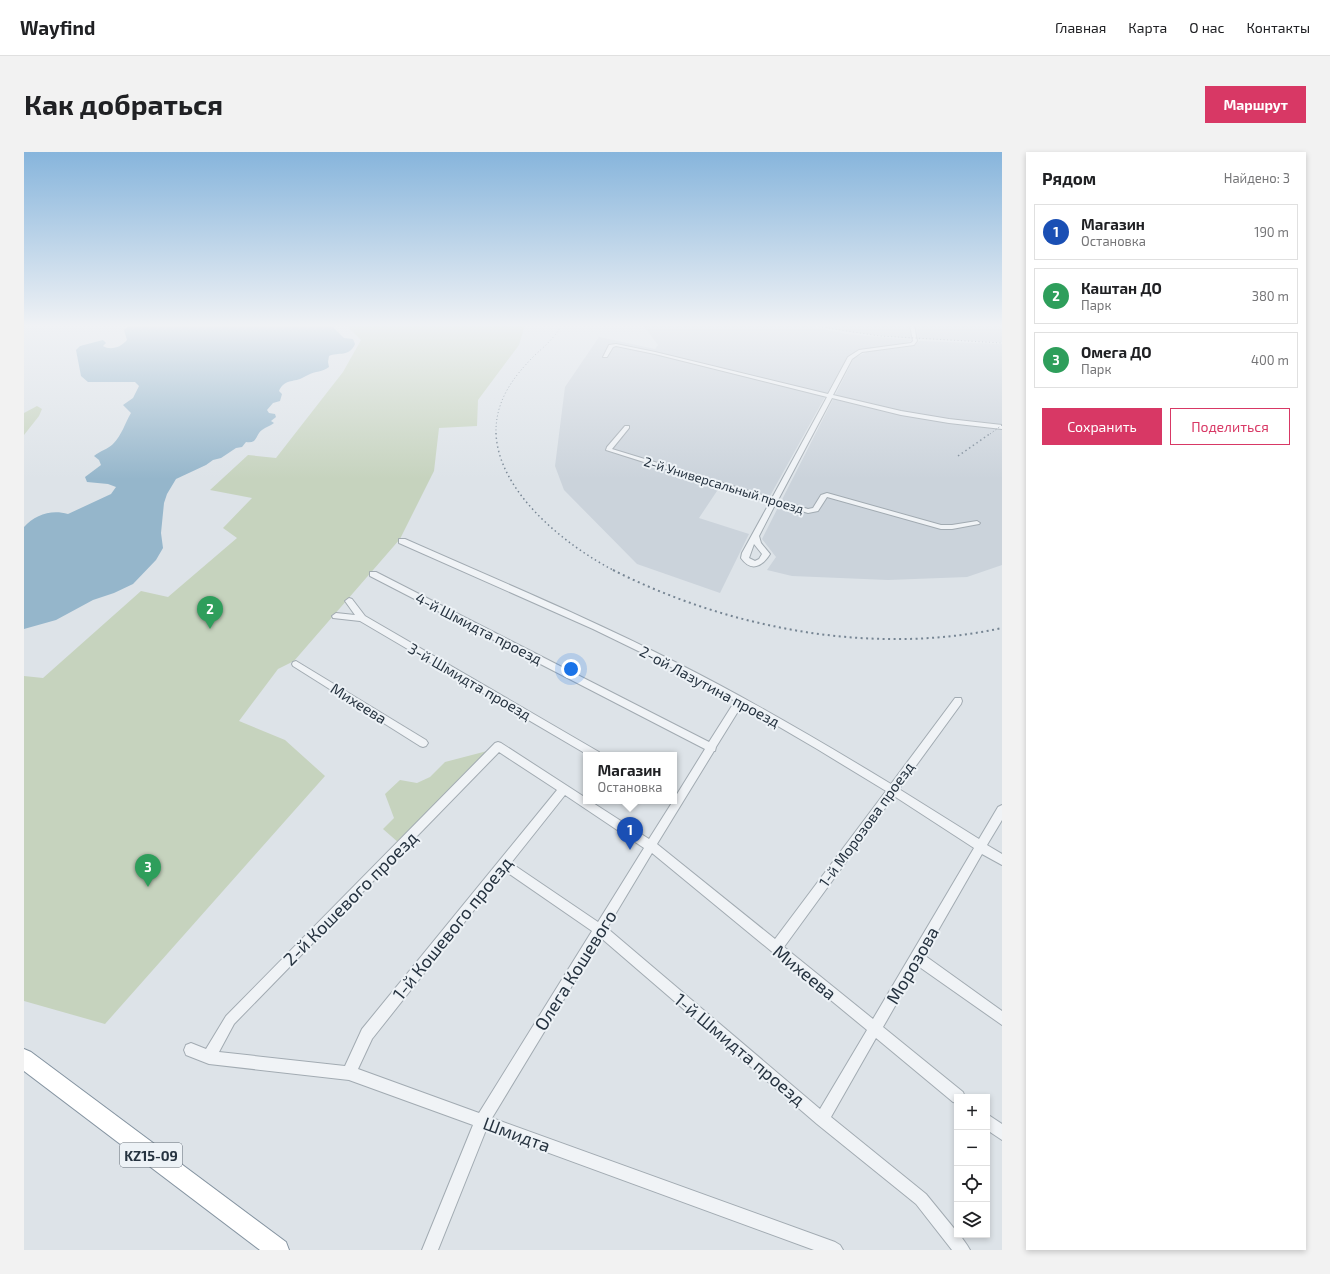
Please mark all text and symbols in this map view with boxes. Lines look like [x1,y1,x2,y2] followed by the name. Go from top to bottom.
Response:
[20,16,95,39] text: Wayfind
[1055,19,1106,36] text: Главная
[1128,19,1167,36] text: Карта
[1189,19,1225,36] text: О нас
[1247,19,1310,36] text: Контакты
[1205,86,1306,123] button: Маршрут
[24,87,223,121] text: Как добраться
[1042,168,1096,188] text: Рядом
[1224,170,1290,186] text: Найдено: 3
[1081,215,1145,233] text: Магазин
[1053,224,1059,240] text: 1
[1254,224,1289,240] text: 190 m
[1081,233,1146,249] text: Остановка
[1081,279,1162,297] text: Каштан ДО
[1052,288,1060,304] text: 2
[1252,288,1289,304] text: 380 m
[1081,297,1111,313] text: Парк
[1081,343,1152,361] text: Омега ДО
[1052,352,1060,368] text: 3
[1251,352,1289,368] text: 400 m
[1081,361,1111,377] text: Парк
[1042,408,1162,445] button: Сохранить
[1170,408,1290,445] button: Поделиться
[642,453,806,517] street label: 2-й Универсальный проезд
[413,588,546,668] street label: 4-й Шмидта проезд
[197,596,223,629] pin: 2
[405,638,535,724] street label: 3-й Шмидта проезд
[636,641,783,732] street label: 2-ой Лазутина проезд
[561,659,581,679] your location
[328,679,390,727] street label: Михеева
[583,752,677,804] popup
[815,758,917,890] street label: 1-й Морозова проезд
[598,761,661,779] text: Магазин
[598,779,662,795] text: Остановка
[617,817,643,850] pin: 1
[278,826,422,970] street label: 2-й Кошевого проезд
[387,852,517,1004] street label: 1-й Кошевого проезд
[135,854,161,887] pin: 3
[529,906,621,1034] street label: Олега Кошевого
[881,922,943,1008] street label: Морозова
[769,940,841,1004] street label: Михеева
[670,988,810,1110] street label: 1-й Шмидта проезд
[954,1094,990,1238] map controls
[954,1094,990,1130] button: +
[480,1112,554,1156] street label: Шмидта
[954,1130,990,1166] button: −
[120,1143,182,1167] road number: KZ15-09
[954,1166,990,1202] button: locate
[954,1202,990,1238] button: layers

